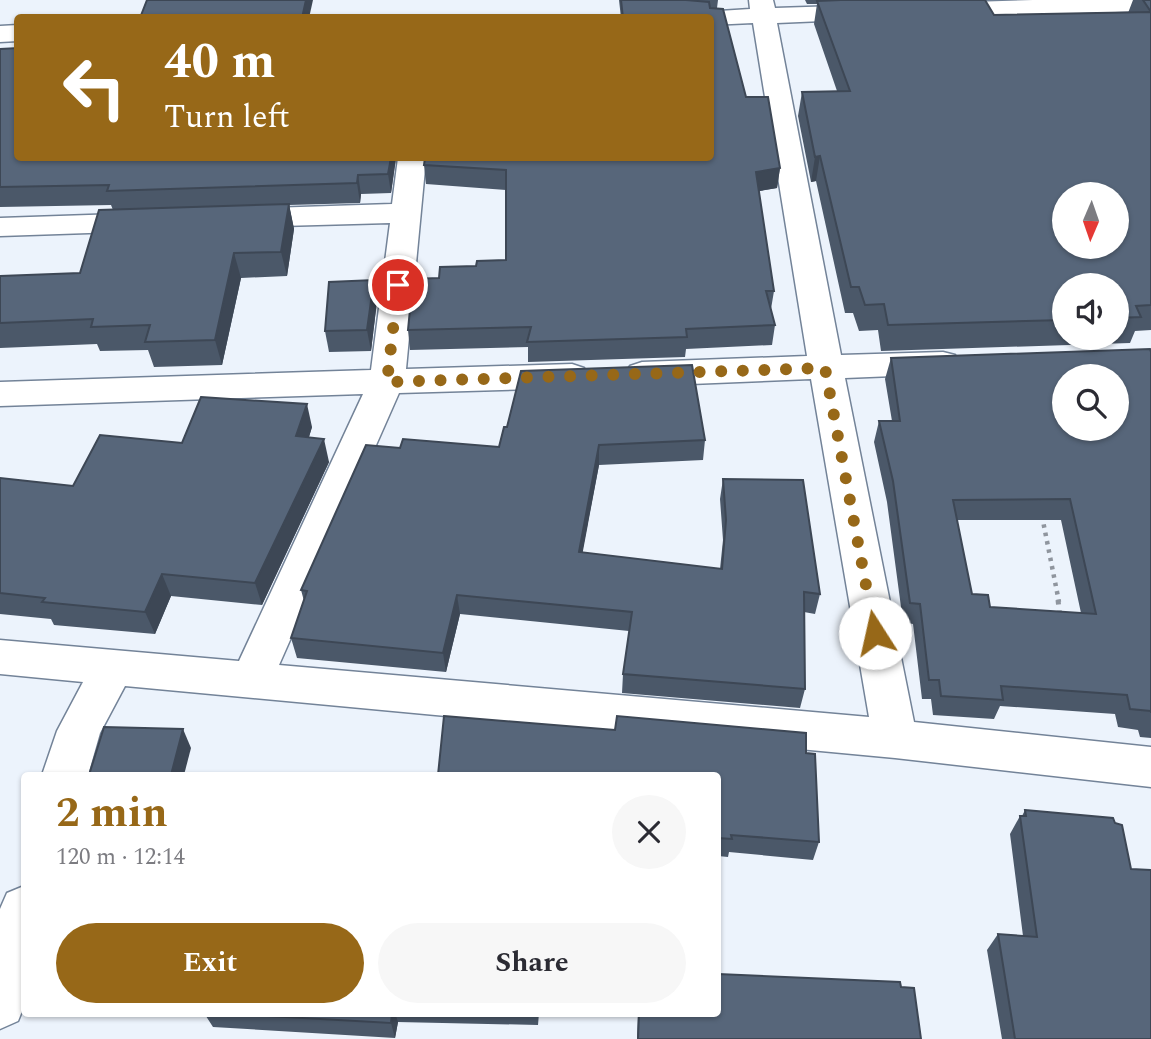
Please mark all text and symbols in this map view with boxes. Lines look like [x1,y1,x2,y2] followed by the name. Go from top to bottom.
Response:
[164,25,275,100] text: 40 m
[49,42,140,133] icon: left
[164,93,290,142] text: Turn left
[1052,182,1129,259] north arrow
[1052,182,1129,441] map controls
[368,255,428,315] pin
[379,266,417,304] icon: arrive
[1052,273,1129,350] button: sound
[1052,364,1129,441] button: search
[838,596,912,670] position arrow
[56,782,168,845] text: 2 min
[612,795,686,869] button: close
[56,840,185,875] text: 120 m · 12:14
[56,923,364,1003] button: Exit
[378,923,686,1003] button: Share

